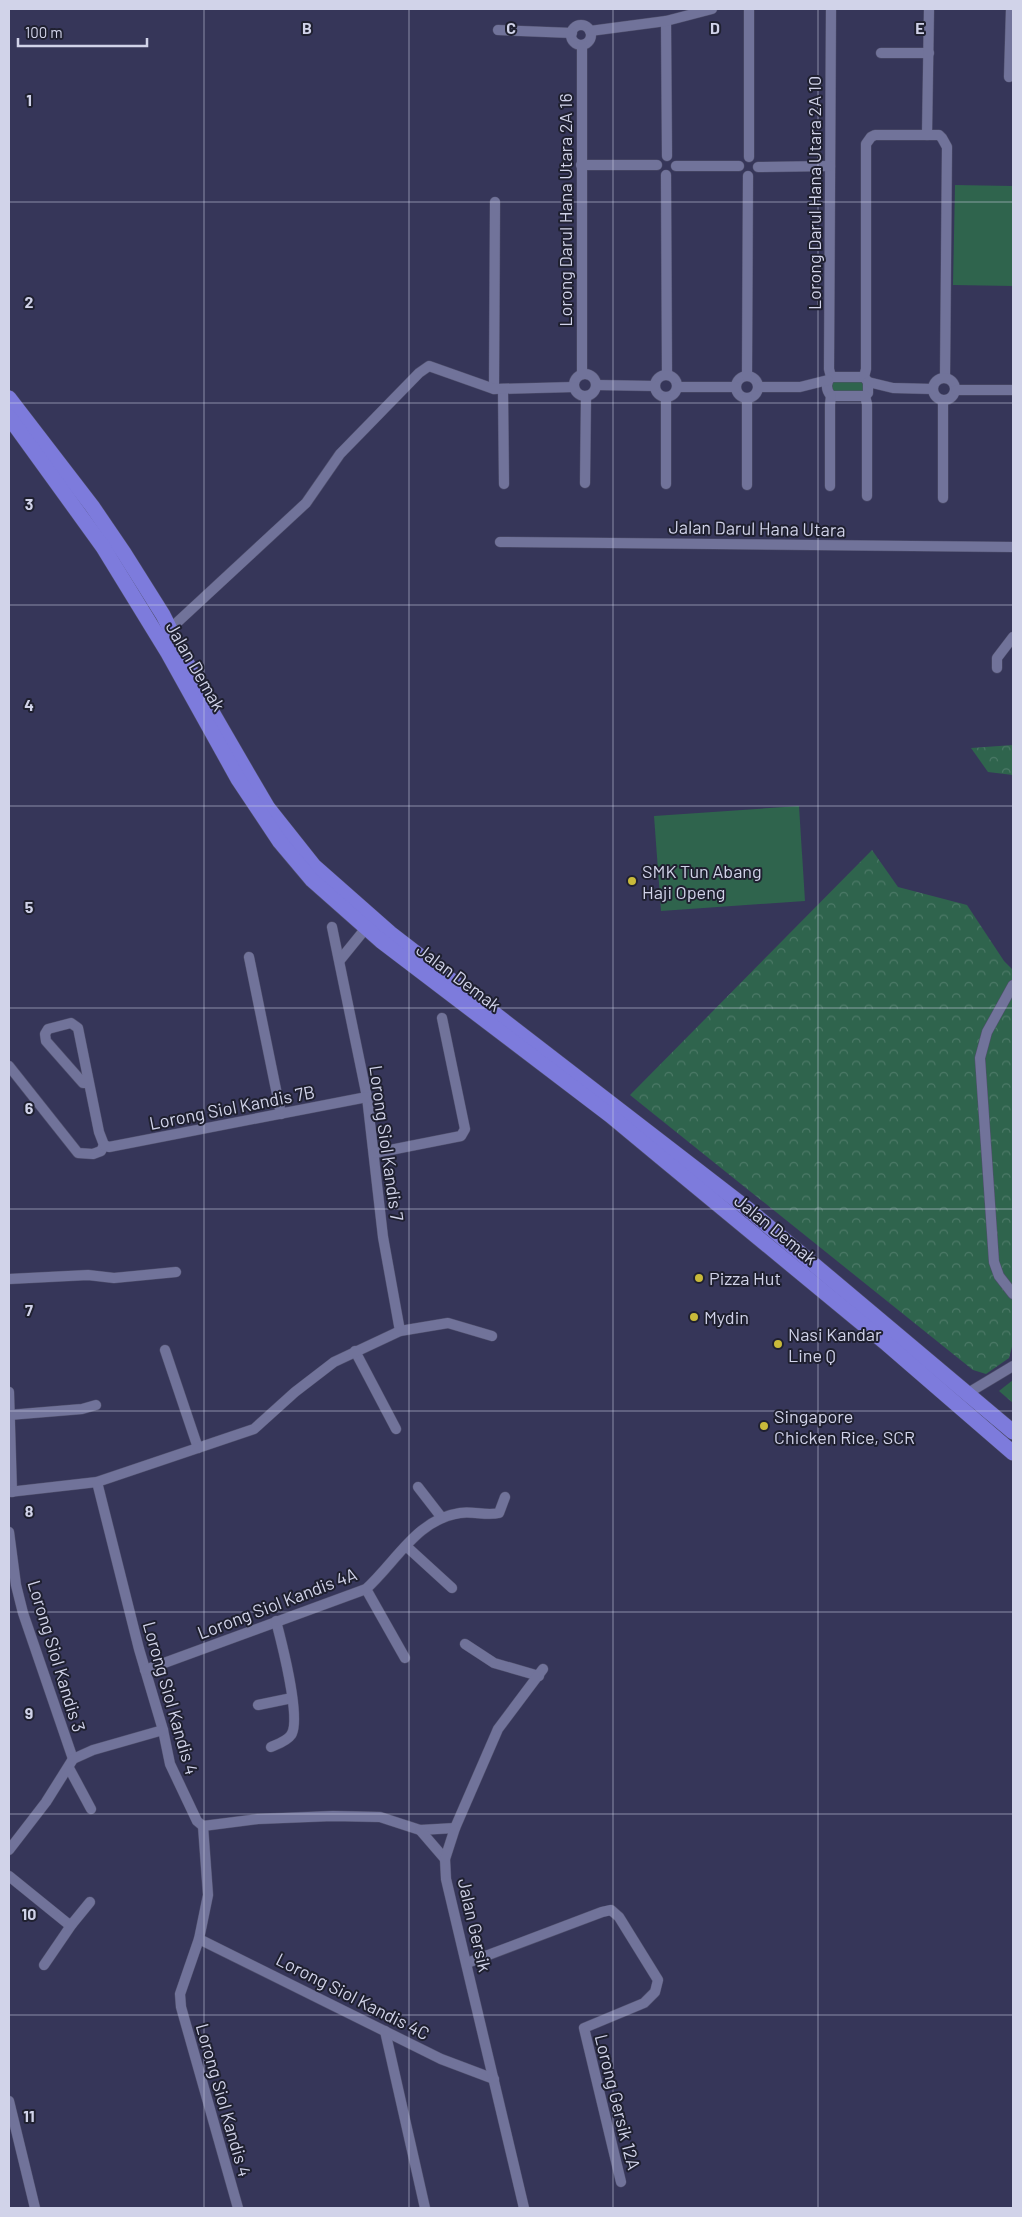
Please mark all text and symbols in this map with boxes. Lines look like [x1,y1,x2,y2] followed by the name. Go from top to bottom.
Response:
[18,15,146,47] scale bar
[302,18,312,37] text: B
[506,18,516,37] text: C
[710,18,720,37] text: D
[915,18,925,37] text: E
[25,23,63,41] text: 100 m
[803,76,825,310] street label: Lorong Darul Hana Utara 2A 10
[26,90,32,109] text: 1
[554,93,576,327] street label: Lorong Darul Hana Utara 2A 16
[25,292,34,311] text: 2
[25,494,33,513] text: 3
[668,515,846,541] street label: Jalan Darul Hana Utara
[161,617,231,715] street label: Jalan Demak
[24,695,34,714] text: 4
[642,860,762,903] place label: SMK Tun Abang Haji Openg
[626,875,638,887] marker: SMK Tun Abang Haji Openg
[25,897,34,916] text: 5
[412,938,506,1016] street label: Jalan Demak
[365,1064,409,1223] street label: Lorong Siol Kandis 7
[147,1080,317,1134] street label: Lorong Siol Kandis 7B
[25,1098,34,1117] text: 6
[730,1189,822,1269] street label: Jalan Demak
[709,1267,781,1289] place label: Pizza Hut
[693,1272,705,1284] marker: Pizza Hut
[25,1300,33,1319] text: 7
[704,1306,749,1328] place label: Mydin
[688,1311,700,1323] marker: Mydin
[788,1323,882,1366] place label: Nasi Kandar Line Q
[772,1338,784,1350] marker: Nasi Kandar Line Q
[774,1405,915,1448] place label: Singapore Chicken Rice, SCR
[758,1420,770,1432] marker: Singapore Chicken Rice, SCR
[25,1501,34,1520] text: 8
[194,1562,360,1644] street label: Lorong Siol Kandis 4A
[23,1577,91,1735] street label: Lorong Siol Kandis 3
[139,1619,203,1777] street label: Lorong Siol Kandis 4
[25,1703,33,1722] text: 9
[454,1876,496,1974] street label: Jalan Gersik
[22,1904,36,1923] text: 10
[273,1948,433,2044] street label: Lorong Siol Kandis 4C
[192,2021,256,2179] street label: Lorong Siol Kandis 4
[591,2032,646,2172] street label: Lorong Gersik 12A
[23,2106,35,2125] text: 11

